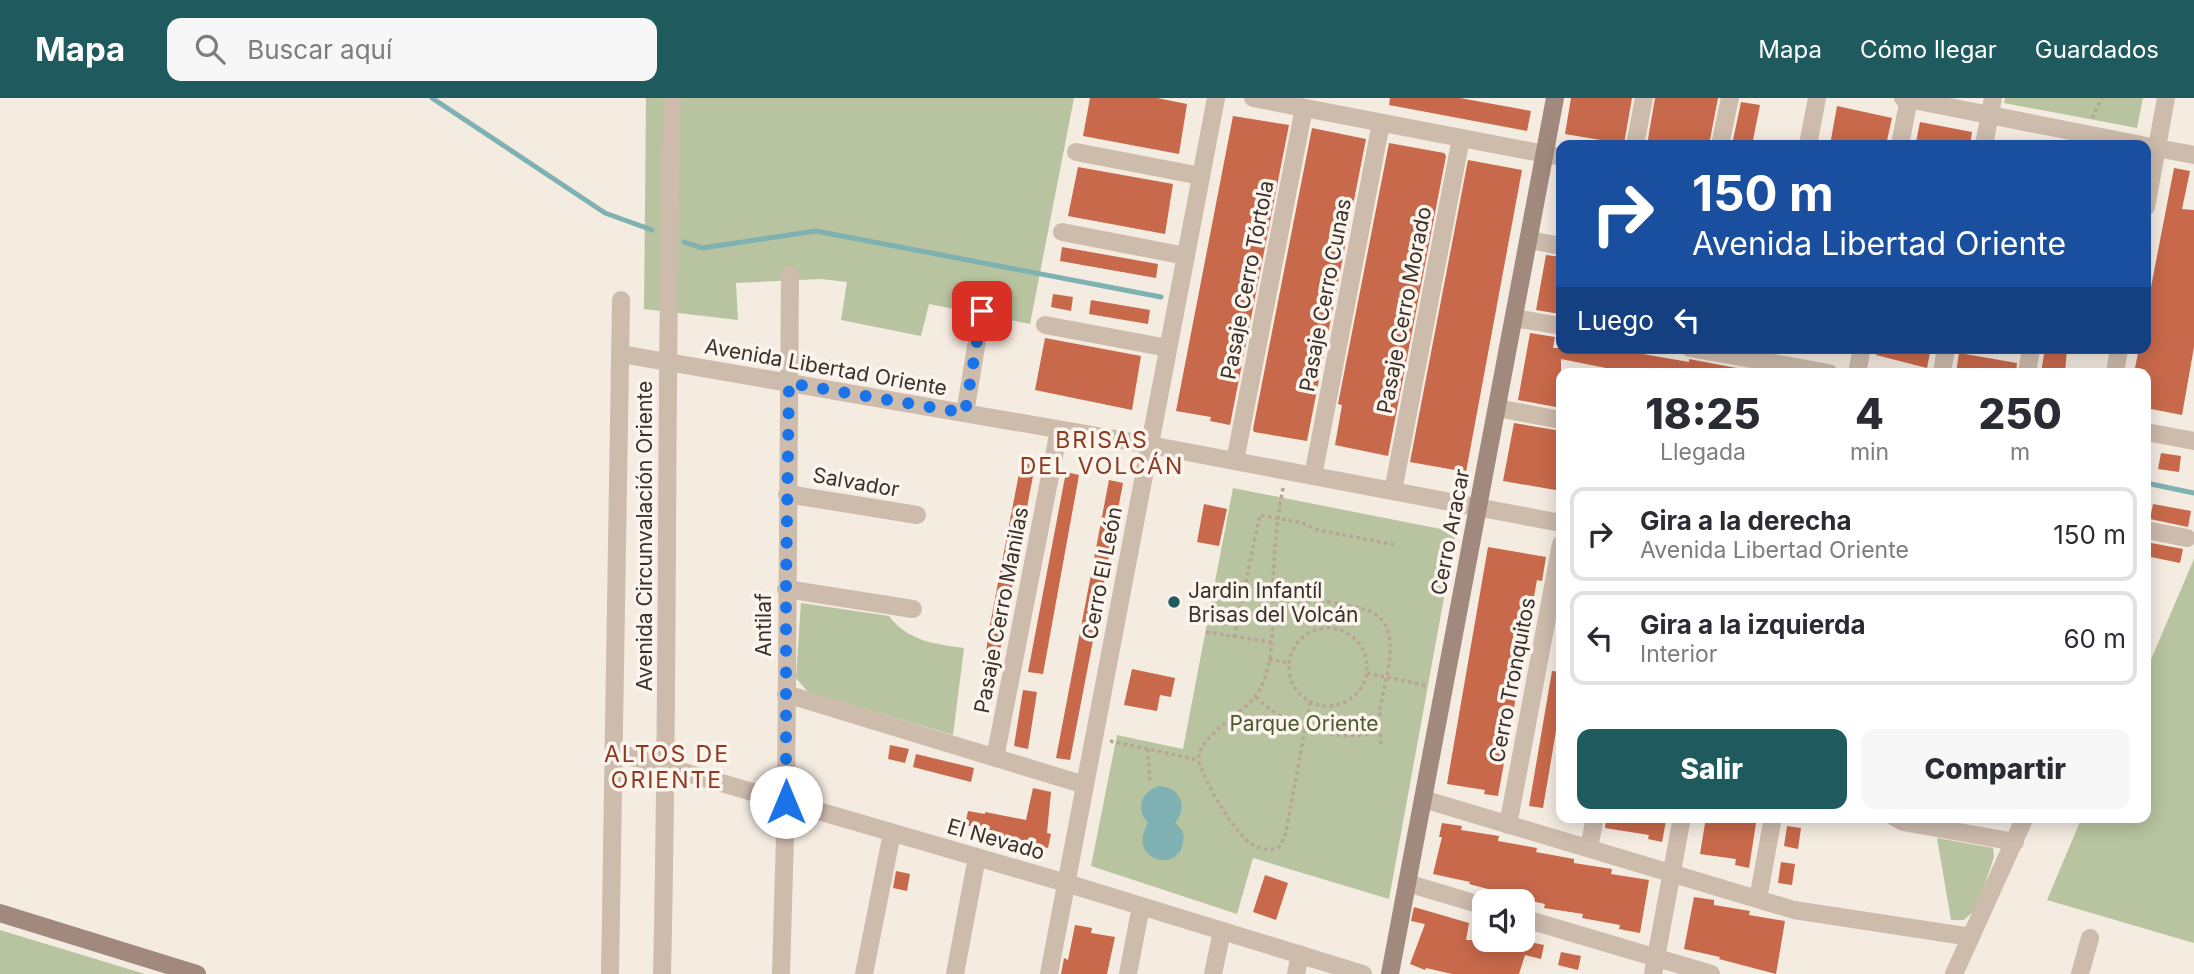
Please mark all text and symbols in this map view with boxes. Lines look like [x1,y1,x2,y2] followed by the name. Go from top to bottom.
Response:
[167,18,657,81] search box
[35,29,125,69] text: Mapa
[191,30,229,68] icon: search
[247,34,392,65] text: Buscar aquí
[1758,35,1822,64] text: Mapa
[1860,35,1997,64] text: Cómo llegar
[2035,35,2159,64] text: Guardados
[1692,164,1834,223] text: 150 m
[1577,168,1668,259] icon: right
[1215,178,1279,382] street label: Pasaje Cerro Tórtola
[1294,196,1356,394] street label: Pasaje Cerro Cunas
[1372,205,1436,415] street label: Pasaje Cerro Morado
[1692,224,2066,263] text: Avenida Libertad Oriente
[952,281,1012,341] pin
[963,292,1001,330] icon: arrive
[1668,301,1706,339] icon: left
[1577,305,1654,336] text: Luego
[703,333,949,401] street label: Avenida Libertad Oriente
[632,381,657,691] street label: Avenida Circunvalación Oriente
[1645,388,1761,439] text: 18:25
[1855,388,1884,439] text: 4
[1978,388,2062,439] text: 250
[1020,426,1184,480] district label: BRISAS DEL VOLCÁN
[1660,438,1746,466] text: Llegada
[1850,438,1889,466] text: min
[2010,438,2030,466] text: m
[811,462,901,502] street label: Salvador
[1426,467,1474,597] street label: Cerro Aracar
[969,505,1033,715] street label: Pasaje Cerro Manilas
[1077,505,1127,641] street label: Cerro El León
[1640,505,1852,536] text: Gira a la derecha
[1581,515,1619,553] icon: right
[2053,519,2126,550] text: 150 m
[1640,536,1909,564] text: Avenida Libertad Oriente
[1188,578,1359,627] place label: Jardin Infantíl Brisas del Volcán
[751,593,776,657] street label: Antilaf
[1166,594,1182,610] marker: Jardin Infantíl Brisas del Volcán
[1484,595,1540,765] street label: Cerro Tronquitos
[1640,609,1866,640] text: Gira a la izquierda
[1581,619,1619,657] icon: left
[2063,623,2126,654] text: 60 m
[1640,640,1718,668] text: Interior
[1229,711,1379,736] park label: Parque Oriente
[1577,729,1847,809] button: Salir
[1861,729,2130,809] button: Compartir
[604,740,730,794] district label: ALTOS DE ORIENTE
[749,765,823,839] position arrow
[944,813,1048,865] street label: El Nevado
[1472,889,1535,952] map controls
[1472,889,1535,952] button: sound

